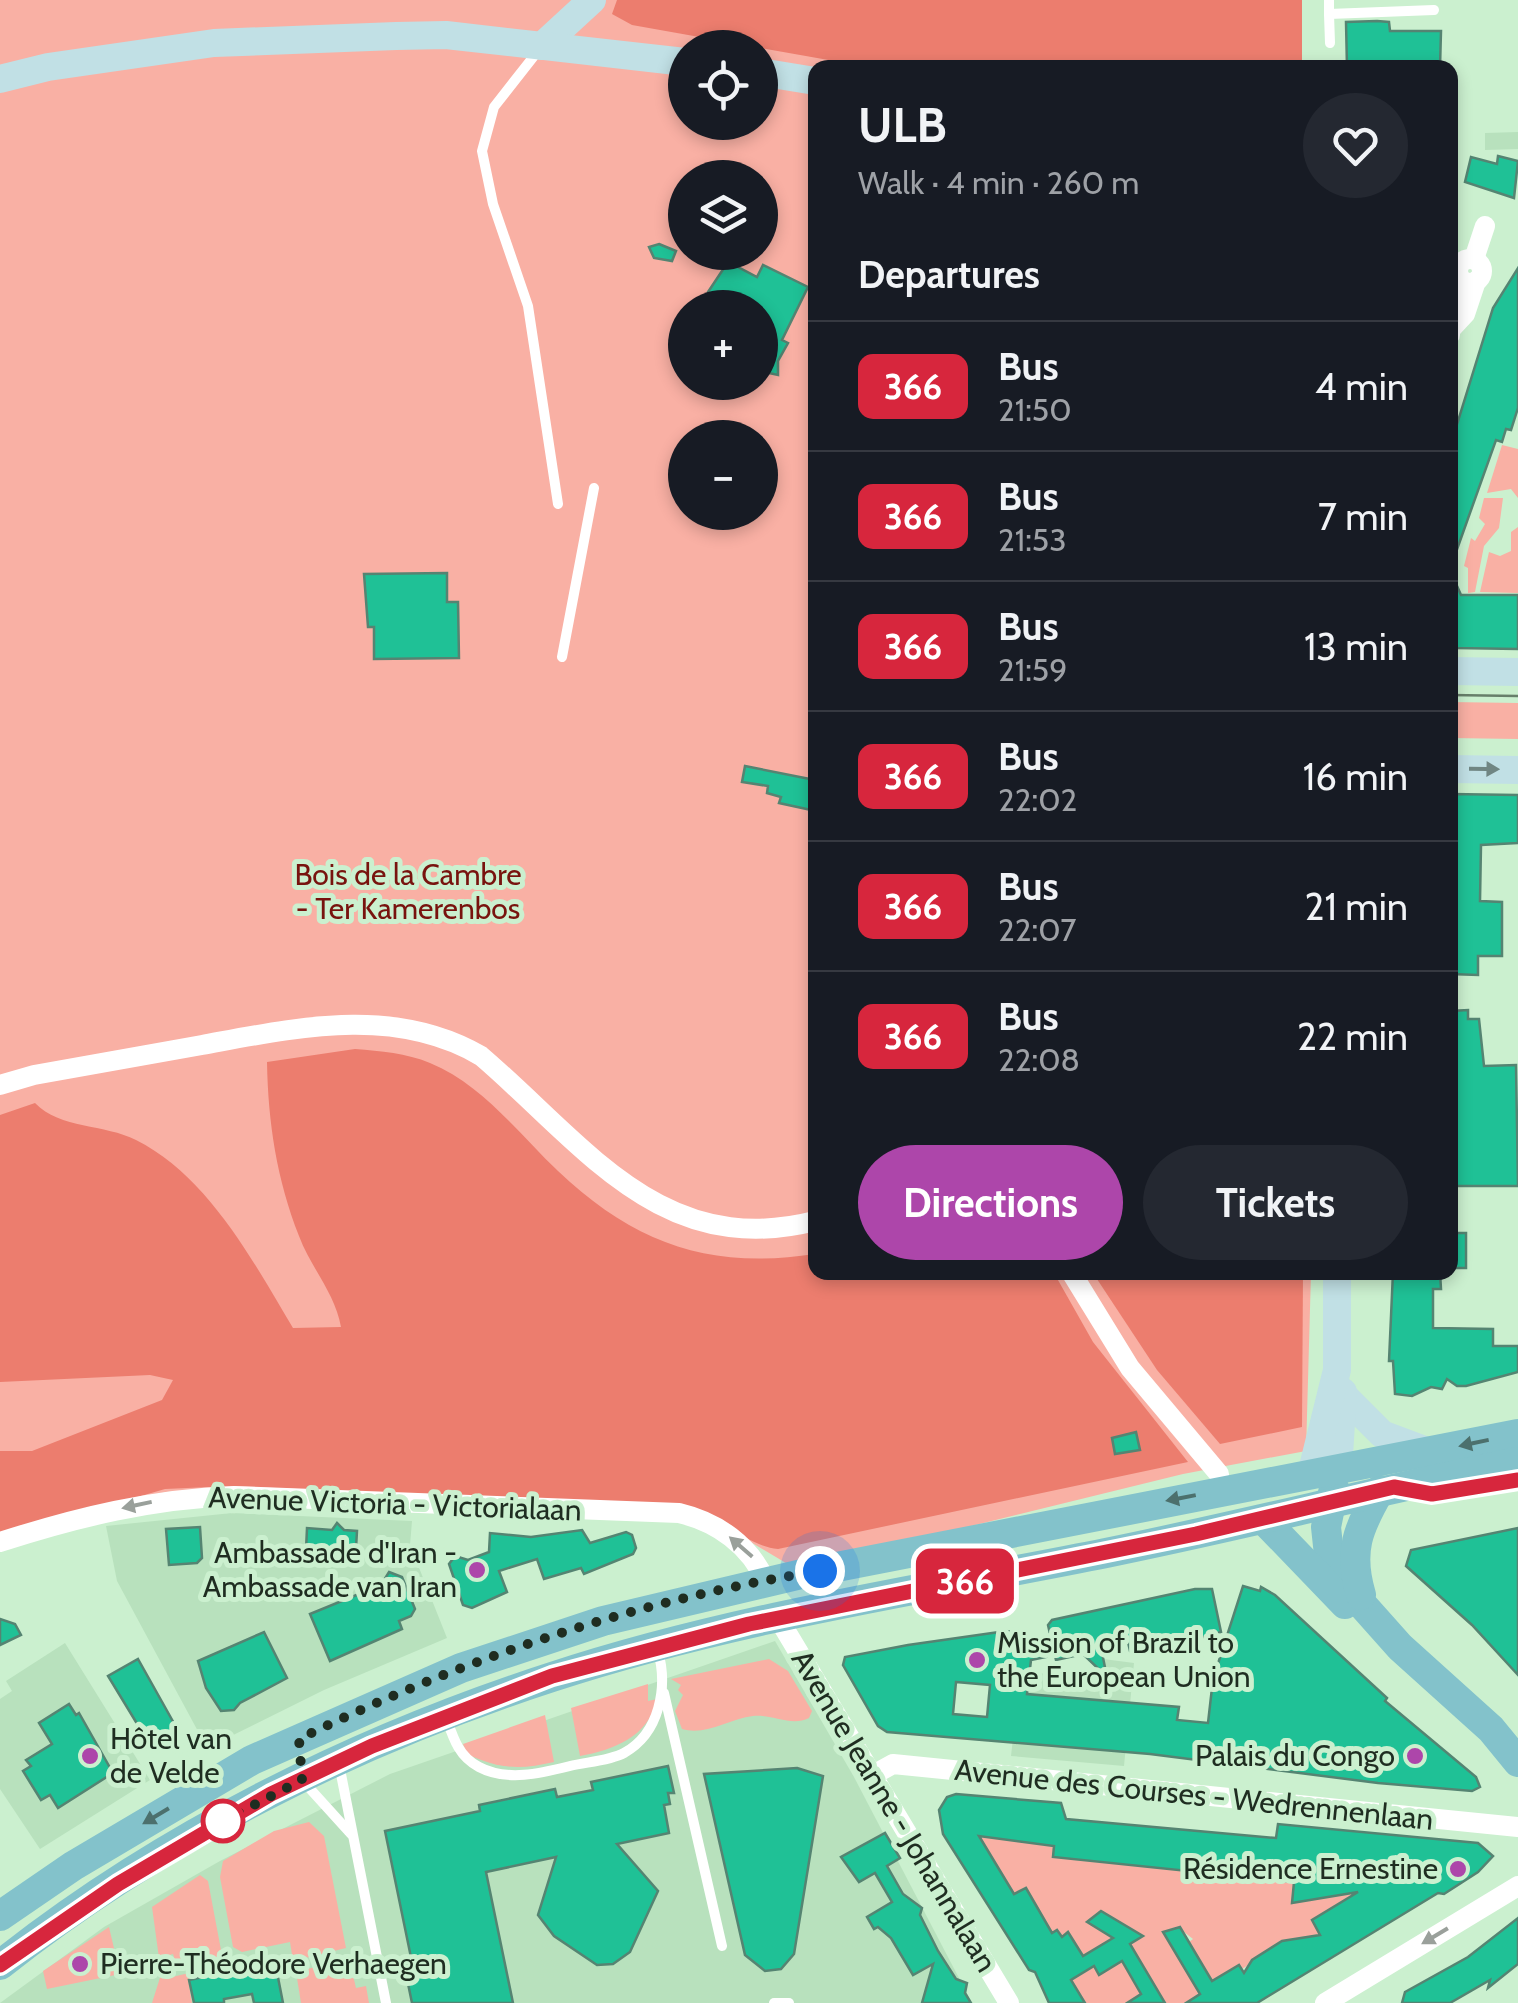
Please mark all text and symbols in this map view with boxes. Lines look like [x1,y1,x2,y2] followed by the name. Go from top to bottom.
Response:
[668,30,778,530] map controls
[668,30,778,140] button: locate
[1303,93,1408,198] button: heart
[858,96,947,154] text: ULB
[668,160,778,270] button: layers
[858,163,1139,202] text: Walk · 4 min · 260 m
[858,251,1040,298] text: Departures
[668,290,778,400] button: +
[998,343,1059,390] text: Bus
[1315,363,1408,410] text: 4 min
[884,365,942,408] text: 366
[998,390,1072,429] text: 21:50
[668,420,778,530] button: −
[998,473,1059,520] text: Bus
[1318,493,1408,540] text: 7 min
[884,495,942,538] text: 366
[998,520,1066,559] text: 21:53
[998,603,1059,650] text: Bus
[1304,623,1408,670] text: 13 min
[884,625,942,668] text: 366
[998,650,1067,689] text: 21:59
[998,733,1059,780] text: Bus
[1303,753,1408,800] text: 16 min
[884,755,942,798] text: 366
[1469,762,1500,778] one-way arrow
[998,780,1077,819] text: 22:02
[294,856,522,927] park label: Bois de la Cambre - Ter Kamerenbos
[998,863,1059,910] text: Bus
[1305,883,1408,930] text: 21 min
[884,885,942,928] text: 366
[998,910,1076,949] text: 22:07
[998,993,1059,1040] text: Bus
[1297,1013,1408,1060] text: 22 min
[884,1015,942,1058] text: 366
[998,1040,1080,1079] text: 22:08
[858,1145,1123,1260] button: Directions
[1143,1145,1408,1260] button: Tickets
[1458,1435,1489,1451] one-way arrow
[208,1478,582,1529] street label: Avenue Victoria - Victorialaan
[1165,1490,1196,1506] one-way arrow
[121,1497,152,1513] one-way arrow
[203,1534,457,1605] place label: Ambassade d'Iran - Ambassade van Iran
[729,1537,754,1559] one-way arrow
[795,1546,845,1596] your location
[908,1548,1022,1614] line badge: 366
[466,1559,488,1581] marker: Ambassade d'Iran - Ambassade van Iran
[936,1560,994,1603] text: 366
[997,1624,1251,1695] place label: Mission of Brazil to the European Union
[784,1643,1005,1978] street label: Avenue Jeanne - Johannalaan
[966,1649,988,1671] marker: Mission of Brazil to the European Union
[110,1720,232,1791] place label: Hôtel van de Velde
[1195,1737,1395,1774] place label: Palais du Congo
[79,1745,101,1767] marker: Hôtel van de Velde
[1404,1745,1426,1767] marker: Palais du Congo
[953,1751,1435,1838] street label: Avenue des Courses - Wedrennenlaan
[202,1800,244,1842] unlabelled marker
[142,1807,170,1824] one-way arrow
[1183,1850,1438,1887] place label: Résidence Ernestine
[1447,1858,1469,1880] marker: Résidence Ernestine
[1421,1927,1449,1944] one-way arrow
[100,1945,447,1982] place label: Pierre-Théodore Verhaegen
[69,1953,91,1975] marker: Pierre-Théodore Verhaegen

